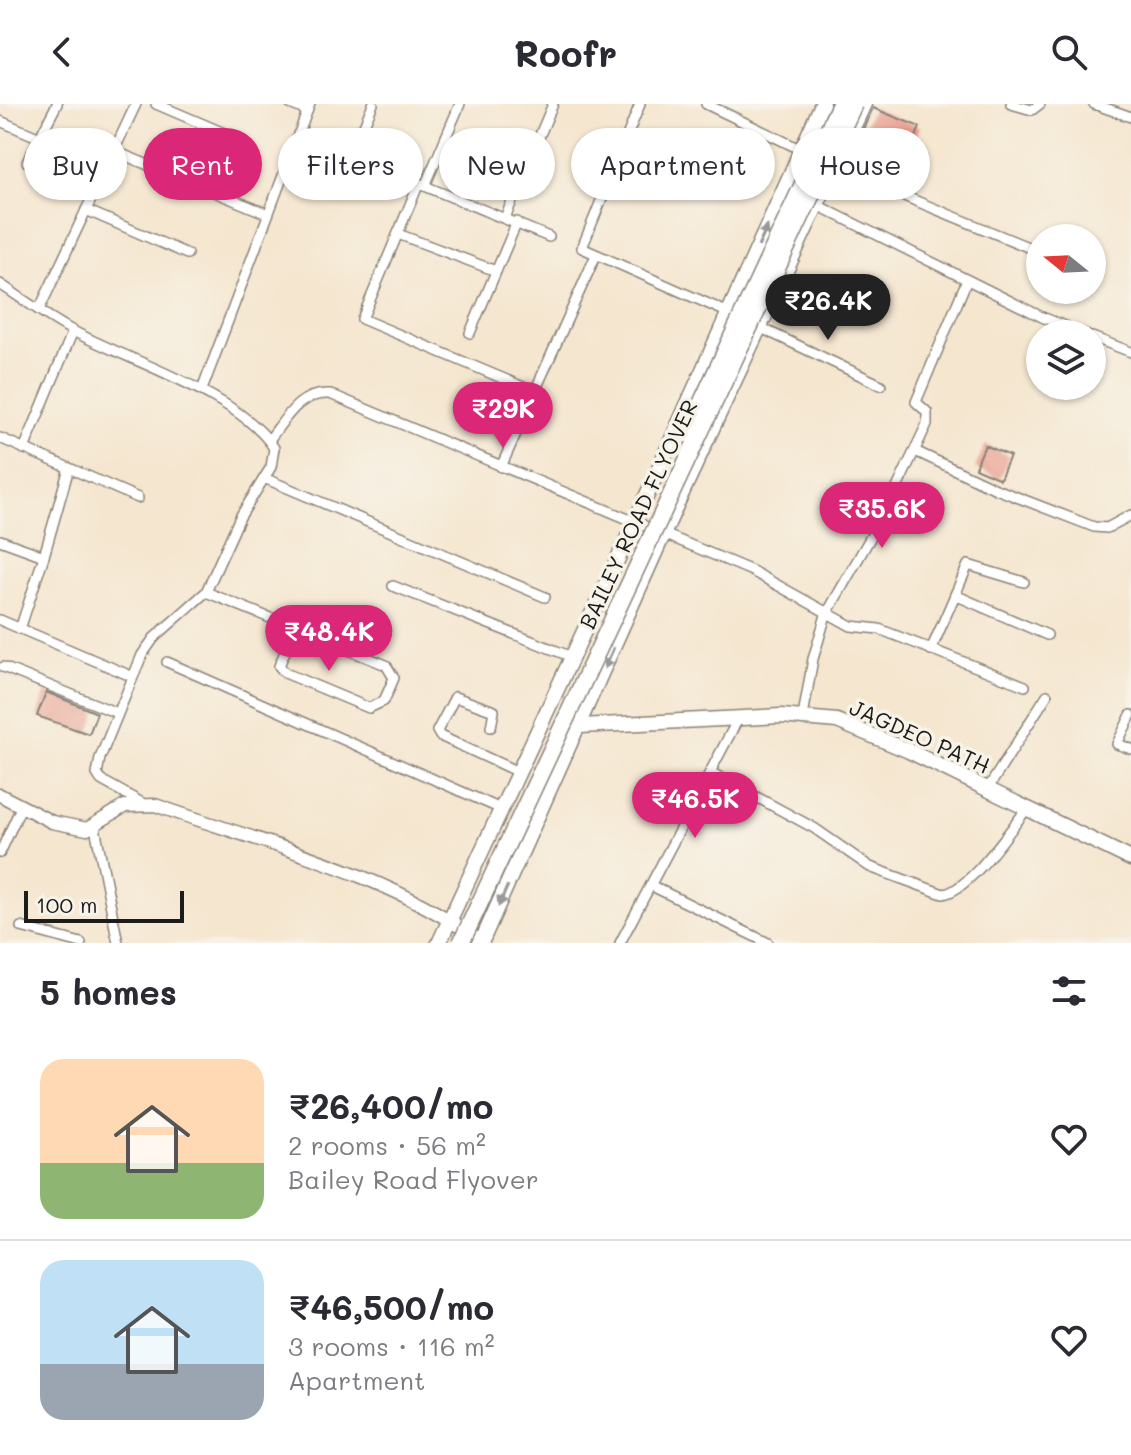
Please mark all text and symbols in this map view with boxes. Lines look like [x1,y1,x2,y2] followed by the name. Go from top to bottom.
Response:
[514,29,617,76] text: Roofr
[40,30,84,74] icon: back
[1047,30,1091,74] icon: search
[24,128,127,200] chip: Buy
[143,128,262,200] chip: Rent
[278,128,423,200] chip: Filters
[439,128,555,200] chip: New
[571,128,775,200] chip: Apartment
[791,128,930,200] chip: House
[757,224,770,248] one-way arrow
[1026,224,1106,304] north arrow
[1026,224,1106,400] map controls
[763,274,893,342] pin: ₹26.4K
[783,283,873,317] text: ₹26.4K
[1026,320,1106,400] button: layers
[456,382,550,450] pin: ₹29K
[471,391,535,425] text: ₹29K
[572,395,704,633] street label: BAILEY ROAD FLYOVER
[817,482,947,550] pin: ₹35.6K
[838,491,926,525] text: ₹35.6K
[264,605,394,673] pin: ₹48.4K
[283,614,375,648] text: ₹48.4K
[603,647,616,670] one-way arrow
[845,692,995,780] street label: JAGDEO PATH
[630,772,760,840] pin: ₹46.5K
[650,781,740,815] text: ₹46.5K
[496,884,509,907] one-way arrow
[24,887,184,923] scale bar
[36,890,98,919] text: 100 m
[40,969,177,1014] text: 5 homes
[1047,969,1091,1013] icon: filters
[288,1083,493,1128] text: ₹26,400/mo
[104,1091,200,1187] icon: home
[1047,1117,1091,1161] icon: heart
[288,1128,486,1162] text: 2 rooms · 56 m²
[288,1162,539,1196] text: Bailey Road Flyover
[288,1284,494,1329] text: ₹46,500/mo
[104,1292,200,1388] icon: home
[1047,1318,1091,1362] icon: heart
[288,1329,495,1363] text: 3 rooms · 116 m²
[288,1363,425,1397] text: Apartment

